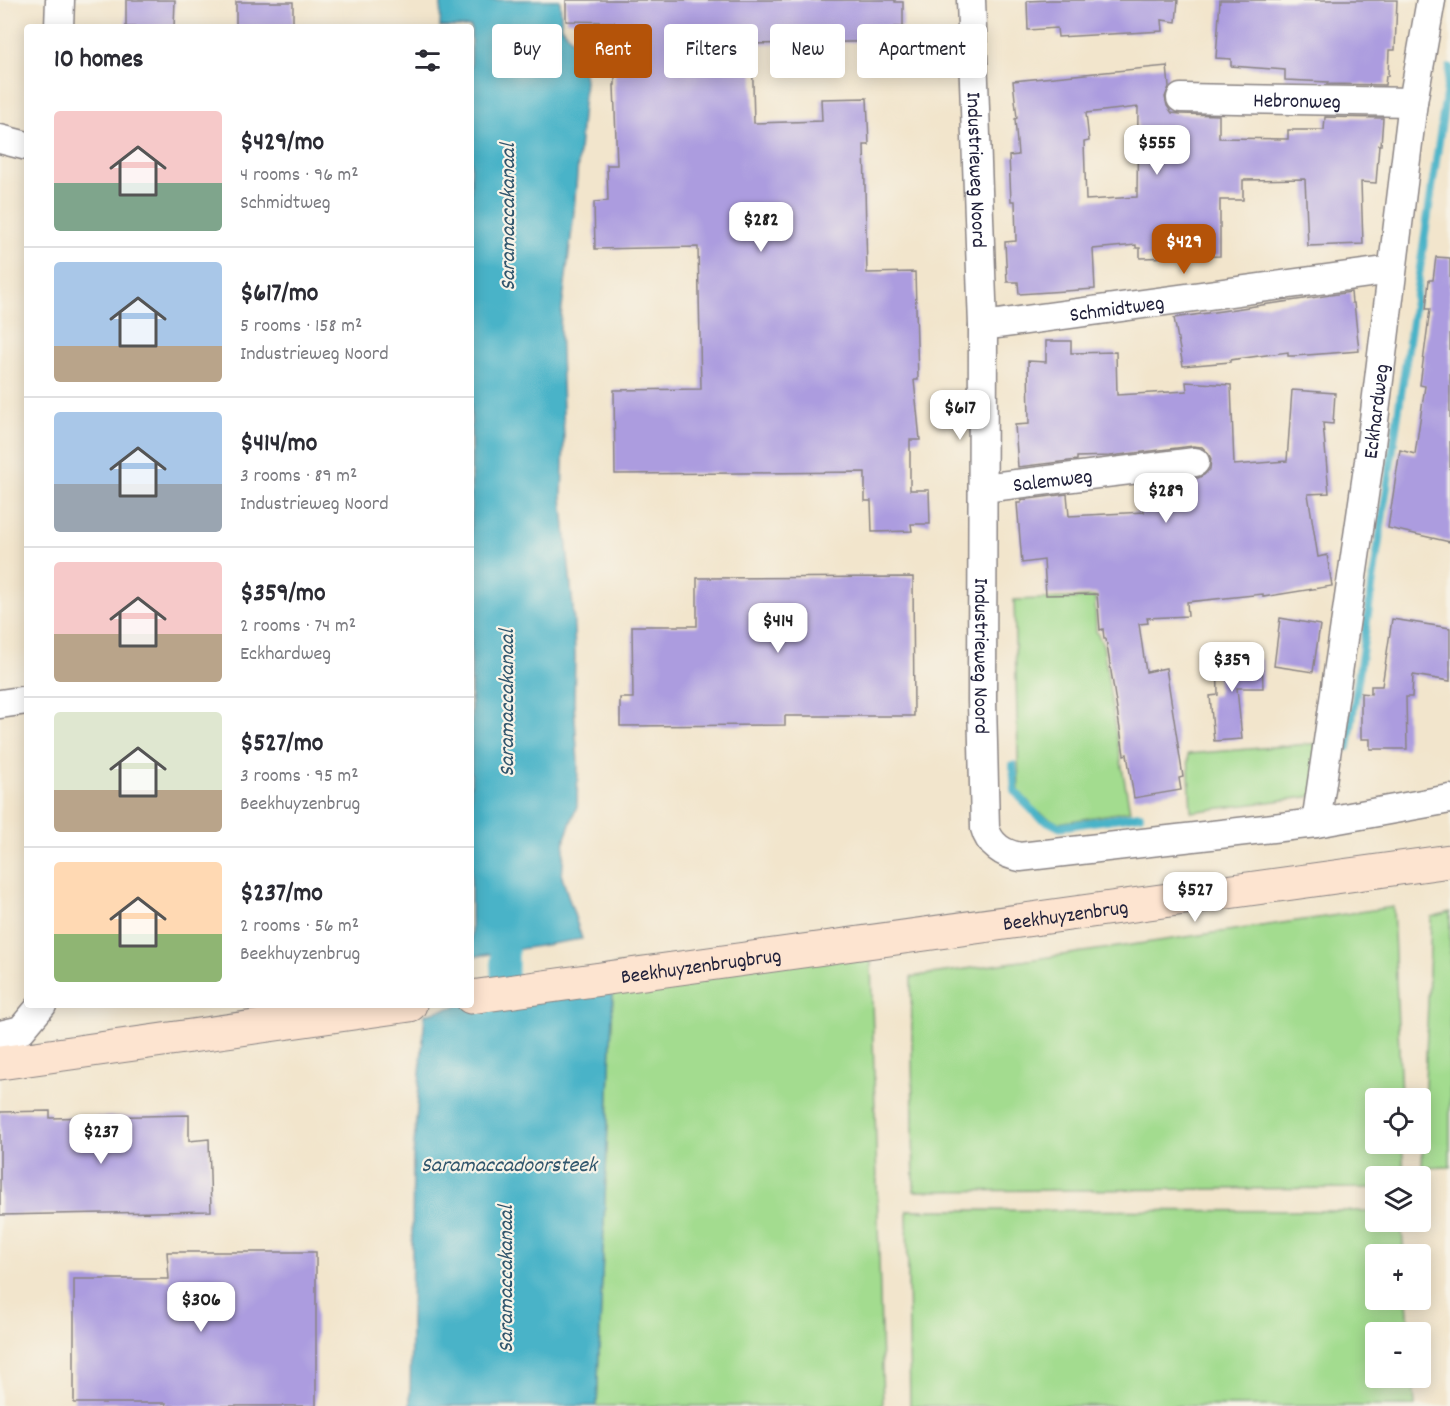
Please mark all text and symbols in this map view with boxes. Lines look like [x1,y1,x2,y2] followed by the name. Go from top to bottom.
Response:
[492,24,562,78] chip: Buy
[574,24,652,78] chip: Rent
[664,24,758,78] chip: Filters
[770,24,845,78] chip: New
[857,24,987,78] chip: Apartment
[54,42,144,79] text: 10 homes
[411,44,444,77] icon: filters
[1253,87,1341,119] street label: Hebronweg
[956,91,992,249] street label: Industrieweg Noord
[240,125,324,162] text: $429/mo
[1121,125,1193,176] pin: $555
[1138,130,1176,158] text: $555
[102,135,174,207] icon: home
[494,142,525,291] water label: Saramaccakanaal
[240,162,359,190] text: 4 rooms · 96 m²
[240,190,331,218] text: Schmidtweg
[725,202,797,253] pin: $282
[743,207,779,235] text: $282
[1148,224,1220,275] pin: $429
[1166,229,1202,257] text: $429
[240,276,318,313] text: $617/mo
[102,286,174,358] icon: home
[1068,289,1166,332] street label: Schmidtweg
[240,313,362,341] text: 5 rooms · 158 m²
[240,341,389,369] text: Industrieweg Noord
[1357,362,1399,461] street label: Eckhardweg
[924,390,996,441] pin: $617
[944,395,976,423] text: $617
[240,426,317,463] text: $414/mo
[102,436,174,508] icon: home
[240,463,357,491] text: 3 rooms · 89 m²
[1011,463,1094,502] street label: Salemweg
[1130,473,1202,524] pin: $289
[1148,478,1184,506] text: $289
[240,491,389,519] text: Industrieweg Noord
[240,576,326,613] text: $359/mo
[964,578,995,734] street label: Industrieweg Noord
[102,586,174,658] icon: home
[742,603,814,654] pin: $414
[762,608,794,636] text: $414
[240,613,356,641] text: 2 rooms · 74 m²
[493,628,524,777] water label: Saramaccakanaal
[240,641,331,669] text: Eckhardweg
[1196,642,1268,693] pin: $359
[1213,647,1251,675] text: $359
[240,726,323,763] text: $527/mo
[102,736,174,808] icon: home
[240,763,359,791] text: 3 rooms · 95 m²
[240,791,360,819] text: Beekhuyzenbrug
[1159,872,1231,923] pin: $527
[240,876,323,913] text: $237/mo
[1177,877,1213,905] text: $527
[102,886,174,958] icon: home
[1001,894,1130,941] street label: Beekhuyzenbrug
[240,913,359,941] text: 2 rooms · 56 m²
[240,941,360,969] text: Beekhuyzenbrug
[619,942,783,994] street label: Beekhuyzenbrugbrug
[1365,1088,1431,1388] map controls
[1365,1088,1431,1154] button: locate
[65,1114,137,1165] pin: $237
[83,1119,119,1147] text: $237
[421,1151,599,1182] water label: Saramaccadoorsteek
[1365,1166,1431,1232] button: layers
[492,1204,523,1353] water label: Saramaccakanaal
[1365,1244,1431,1310] button: +
[165,1282,237,1333] pin: $306
[181,1287,221,1315] text: $306
[1365,1322,1431,1388] button: −

